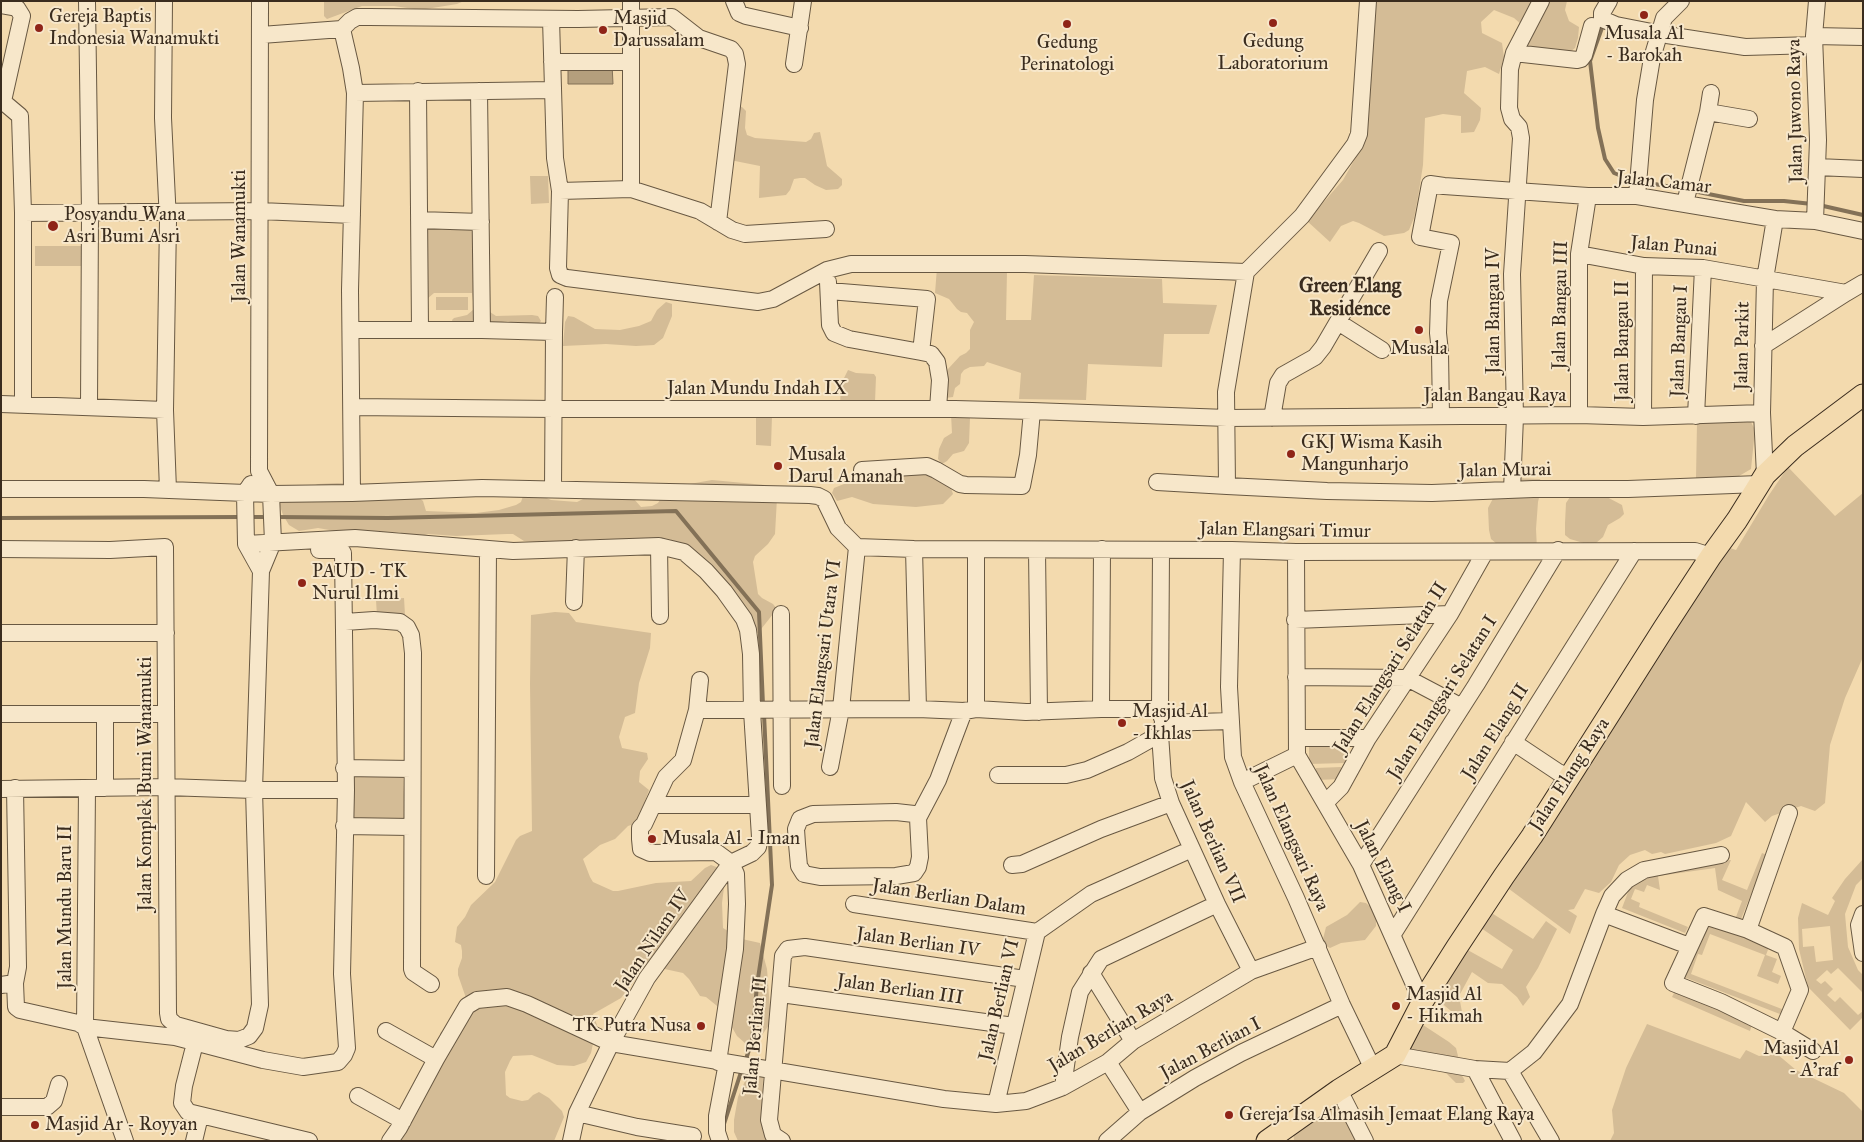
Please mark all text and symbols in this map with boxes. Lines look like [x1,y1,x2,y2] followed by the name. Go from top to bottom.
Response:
[49,6,219,50] place label: Gereja Baptis Indonesia Wanamukti
[613,8,704,52] place label: Masjid Darussalam
[1638,9,1650,21] marker: Musala Al - Barokah
[1267,17,1279,29] marker: Gedung Laboratorium
[1061,18,1073,30] marker: Gedung Perinatologi
[33,22,45,34] marker: Gereja Baptis Indonesia Wanamukti
[1604,23,1684,67] place label: Musala Al - Barokah
[597,24,609,36] marker: Masjid Darussalam
[1218,31,1328,75] place label: Gedung Laboratorium
[1020,32,1114,76] place label: Gedung Perinatologi
[1783,39,1809,183] street label: Jalan Juwono Raya
[1616,167,1712,199] street label: Jalan Camar
[229,170,251,302] street label: Jalan Wanamukti
[64,204,185,248] place label: Posyandu Wana Asri Bumi Asri
[46,219,60,233] marker: Posyandu Wana Asri Bumi Asri
[1630,232,1718,262] street label: Jalan Punai
[1548,240,1574,370] street label: Jalan Bangau III
[1483,248,1505,374] street label: Jalan Bangau IV
[1299,275,1401,322] district label: Green Elang Residence
[1612,280,1634,402] street label: Jalan Bangau II
[1667,284,1693,398] street label: Jalan Bangau I
[1731,301,1755,391] street label: Jalan Parkit
[1413,324,1425,336] marker: Musala
[1390,338,1448,360] place label: Musala
[667,378,847,400] street label: Jalan Mundu Indah IX
[1424,385,1566,407] street label: Jalan Bangau Raya
[1301,432,1442,476] place label: GKJ Wisma Kasih Mangunharjo
[788,444,903,488] place label: Musala Darul Amanah
[1285,448,1297,460] marker: GKJ Wisma Kasih Mangunharjo
[1458,459,1552,483] street label: Jalan Murai
[772,460,784,472] marker: Musala Darul Amanah
[1199,518,1371,544] street label: Jalan Elangsari Timur
[801,558,847,750] street label: Jalan Elangsari Utara VI
[312,561,407,605] place label: PAUD - TK Nurul Ilmi
[296,577,308,589] marker: PAUD - TK Nurul Ilmi
[1329,578,1453,758] street label: Jalan Elangsari Selatan II
[1383,612,1503,784] street label: Jalan Elangsari Selatan I
[135,657,157,911] street label: Jalan Komplek Bumi Wanamukti
[1457,680,1535,784] street label: Jalan Elang II
[1132,701,1208,745] place label: Masjid Al - Ikhlas
[1525,714,1615,836] street label: Jalan Elang Raya
[1116,717,1128,729] marker: Masjid Al - Ikhlas
[1248,761,1334,915] street label: Jalan Elangsari Raya
[1175,777,1249,907] street label: Jalan Berlian VII
[1349,817,1415,917] street label: Jalan Elang I
[55,825,77,989] street label: Jalan Mundu Baru II
[662,828,800,850] place label: Musala Al - Iman
[646,833,658,845] marker: Musala Al - Iman
[871,875,1027,921] street label: Jalan Berlian Dalam
[610,885,696,997] street label: Jalan Nilam IV
[855,923,981,963] street label: Jalan Berlian IV
[975,937,1025,1063] street label: Jalan Berlian VI
[835,970,965,1010] street label: Jalan Berlian III
[739,976,773,1096] street label: Jalan Berlian II
[1406,984,1483,1028] place label: Masjid Al - Hikmah
[1045,986,1177,1078] street label: Jalan Berlian Raya
[1390,1000,1402,1012] marker: Masjid Al - Hikmah
[1157,1013,1265,1085] street label: Jalan Berlian I
[573,1015,691,1037] place label: TK Putra Nusa
[695,1020,707,1032] marker: TK Putra Nusa
[1763,1038,1839,1082] place label: Masjid Al - A'raf
[1843,1054,1855,1066] marker: Masjid Al - A'raf
[1239,1104,1534,1126] place label: Gereja Isa Almasih Jemaat Elang Raya
[1223,1109,1235,1121] marker: Gereja Isa Almasih Jemaat Elang Raya
[45,1114,198,1136] place label: Masjid Ar - Royyan
[29,1119,41,1131] marker: Masjid Ar - Royyan

